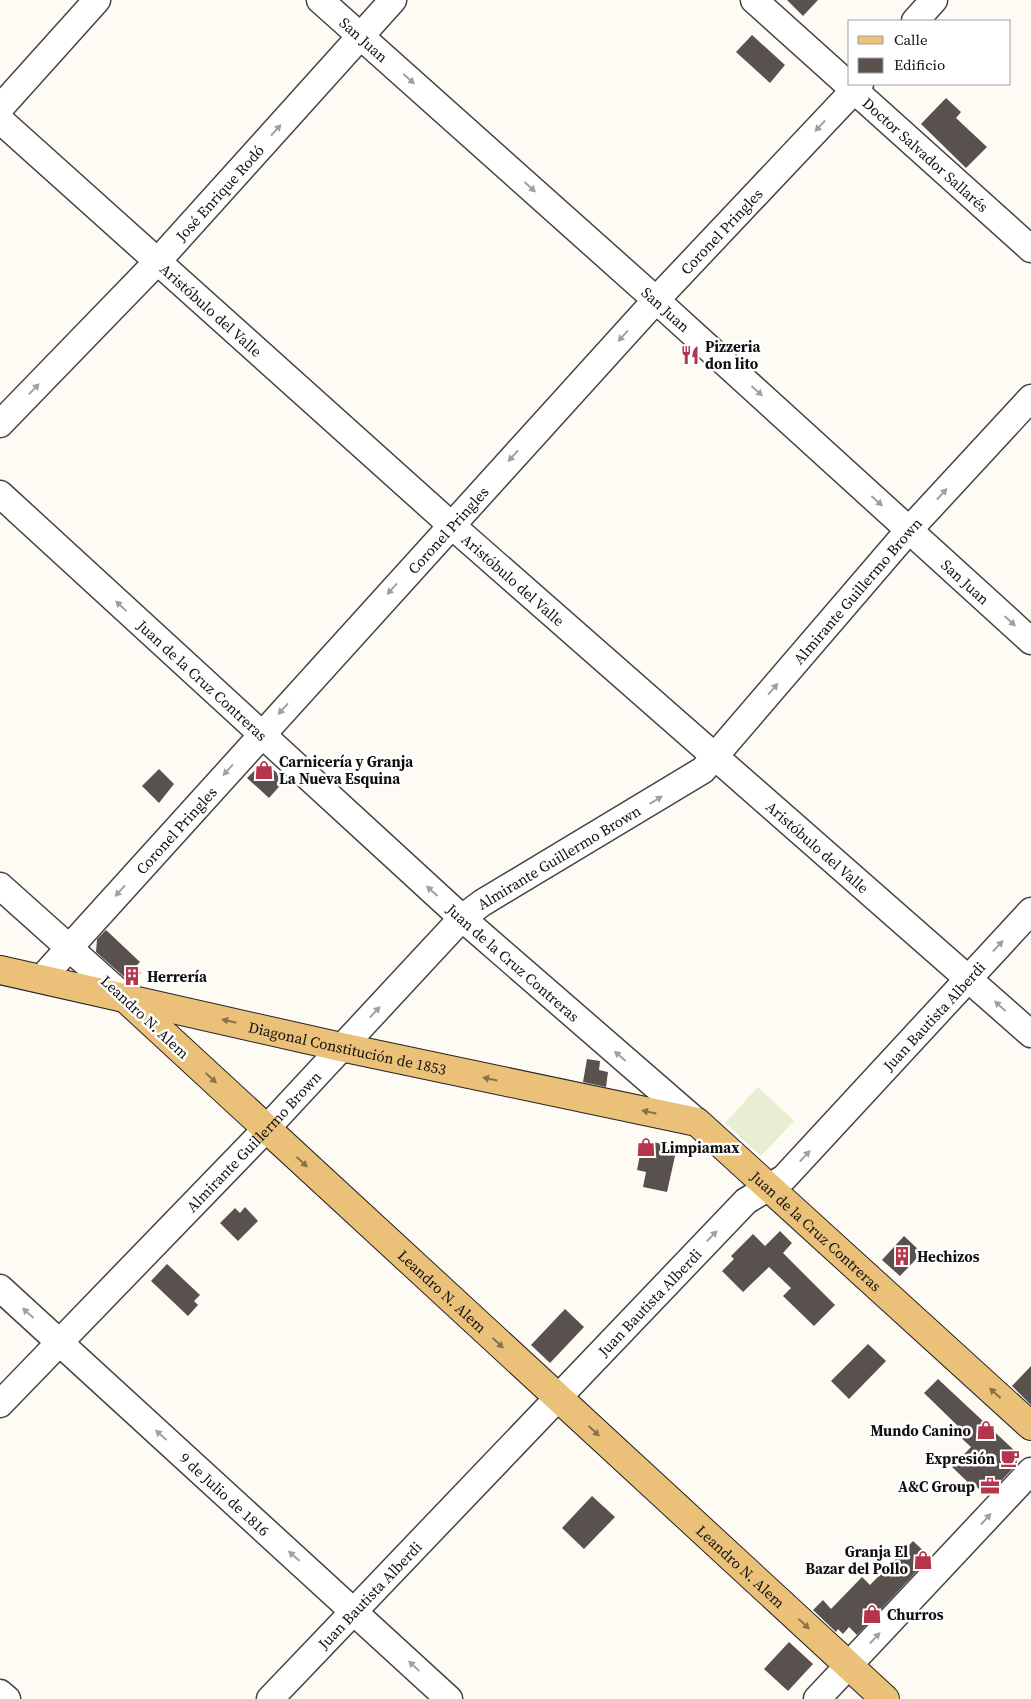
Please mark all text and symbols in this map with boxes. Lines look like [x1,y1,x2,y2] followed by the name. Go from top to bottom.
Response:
[335,12,393,67] street label: San Juan
[848,20,1011,85] legend
[894,29,928,50] text: Calle
[894,54,945,75] text: Edificio
[402,73,414,85] one-way arrow
[858,92,993,217] street label: Doctor Salvador Sallarés
[814,120,826,132] one-way arrow
[270,124,282,136] one-way arrow
[170,140,268,246] street label: José Enrique Rodó
[523,181,535,193] one-way arrow
[675,183,767,279] street label: Coronel Pringles
[156,258,267,361] street label: Aristóbulo del Valle
[637,282,695,337] street label: San Juan
[617,329,629,341] one-way arrow
[705,336,761,374] place label: Pizzeria don lito
[679,344,701,366] restaurant icon: Pizzeria don lito
[28,384,40,396] one-way arrow
[750,386,763,397] one-way arrow
[507,449,519,461] one-way arrow
[403,481,493,578] street label: Coronel Pringles
[936,488,948,500] one-way arrow
[871,495,884,506] one-way arrow
[788,513,926,669] street label: Almirante Guillermo Brown
[457,529,570,631] street label: Aristóbulo del Valle
[937,554,994,609] street label: San Juan
[386,582,398,594] one-way arrow
[116,600,128,612] one-way arrow
[132,614,272,745] street label: Juan de la Cruz Contreras
[1003,615,1015,627] one-way arrow
[767,683,778,696] one-way arrow
[277,703,289,715] one-way arrow
[279,751,414,789] place label: Carnicería y Granja La Nueva Esquina
[253,759,275,781] shop icon: Carnicería y Granja La Nueva Esquina
[222,763,234,775] one-way arrow
[131,782,221,878] street label: Coronel Pringles
[649,795,662,804] one-way arrow
[762,796,874,898] street label: Aristóbulo del Valle
[473,800,644,914] street label: Almirante Guillermo Brown
[114,884,125,897] one-way arrow
[427,885,439,897] one-way arrow
[442,898,584,1026] street label: Juan de la Cruz Contreras
[992,941,1004,953] one-way arrow
[877,957,990,1076] street label: Juan Bautista Alberdi
[121,965,143,987] building icon: Herrería
[147,966,208,987] place label: Herrería
[96,971,194,1064] street label: Leandro N. Alem
[995,1000,1007,1012] one-way arrow
[369,1006,381,1018] one-way arrow
[247,1016,448,1079] street label: Diagonal Constitución de 1853
[221,1017,236,1025] one-way arrow
[615,1050,627,1062] one-way arrow
[181,1066,325,1216] street label: Almirante Guillermo Brown
[204,1072,216,1084] one-way arrow
[482,1074,498,1082] one-way arrow
[641,1108,657,1116] one-way arrow
[635,1136,657,1158] shop icon: Limpiamax
[661,1137,740,1158] place label: Limpiamax
[799,1150,811,1162] one-way arrow
[295,1156,307,1168] one-way arrow
[746,1165,886,1296] street label: Juan de la Cruz Contreras
[706,1231,718,1243] one-way arrow
[592,1244,706,1361] street label: Juan Bautista Alberdi
[394,1245,492,1338] street label: Leandro N. Alem
[891,1245,913,1267] building icon: Hechizos
[917,1246,980,1267] place label: Hechizos
[21,1308,34,1319] one-way arrow
[492,1337,504,1349] one-way arrow
[989,1387,1001,1399] one-way arrow
[975,1419,997,1441] shop icon: Mundo Canino
[870,1420,972,1441] place label: Mundo Canino
[588,1425,600,1437] one-way arrow
[155,1429,167,1441] one-way arrow
[175,1447,275,1541] street label: 9 de Julio de 1816
[999,1447,1021,1469] cafe icon: Expresión
[925,1448,995,1469] place label: Expresión
[979,1475,1001,1497] office icon: A&C Group
[898,1476,975,1497] place label: A&C Group
[980,1514,992,1526] one-way arrow
[692,1520,790,1613] street label: Leandro N. Alem
[312,1536,426,1654] street label: Juan Bautista Alberdi
[805,1541,909,1579] place label: Granja El Bazar del Pollo
[912,1549,934,1571] shop icon: Granja El Bazar del Pollo
[288,1550,300,1562] one-way arrow
[861,1603,883,1625] shop icon: Churros
[887,1604,944,1625] place label: Churros
[797,1618,809,1630] one-way arrow
[869,1632,881,1644] one-way arrow
[408,1660,420,1672] one-way arrow

